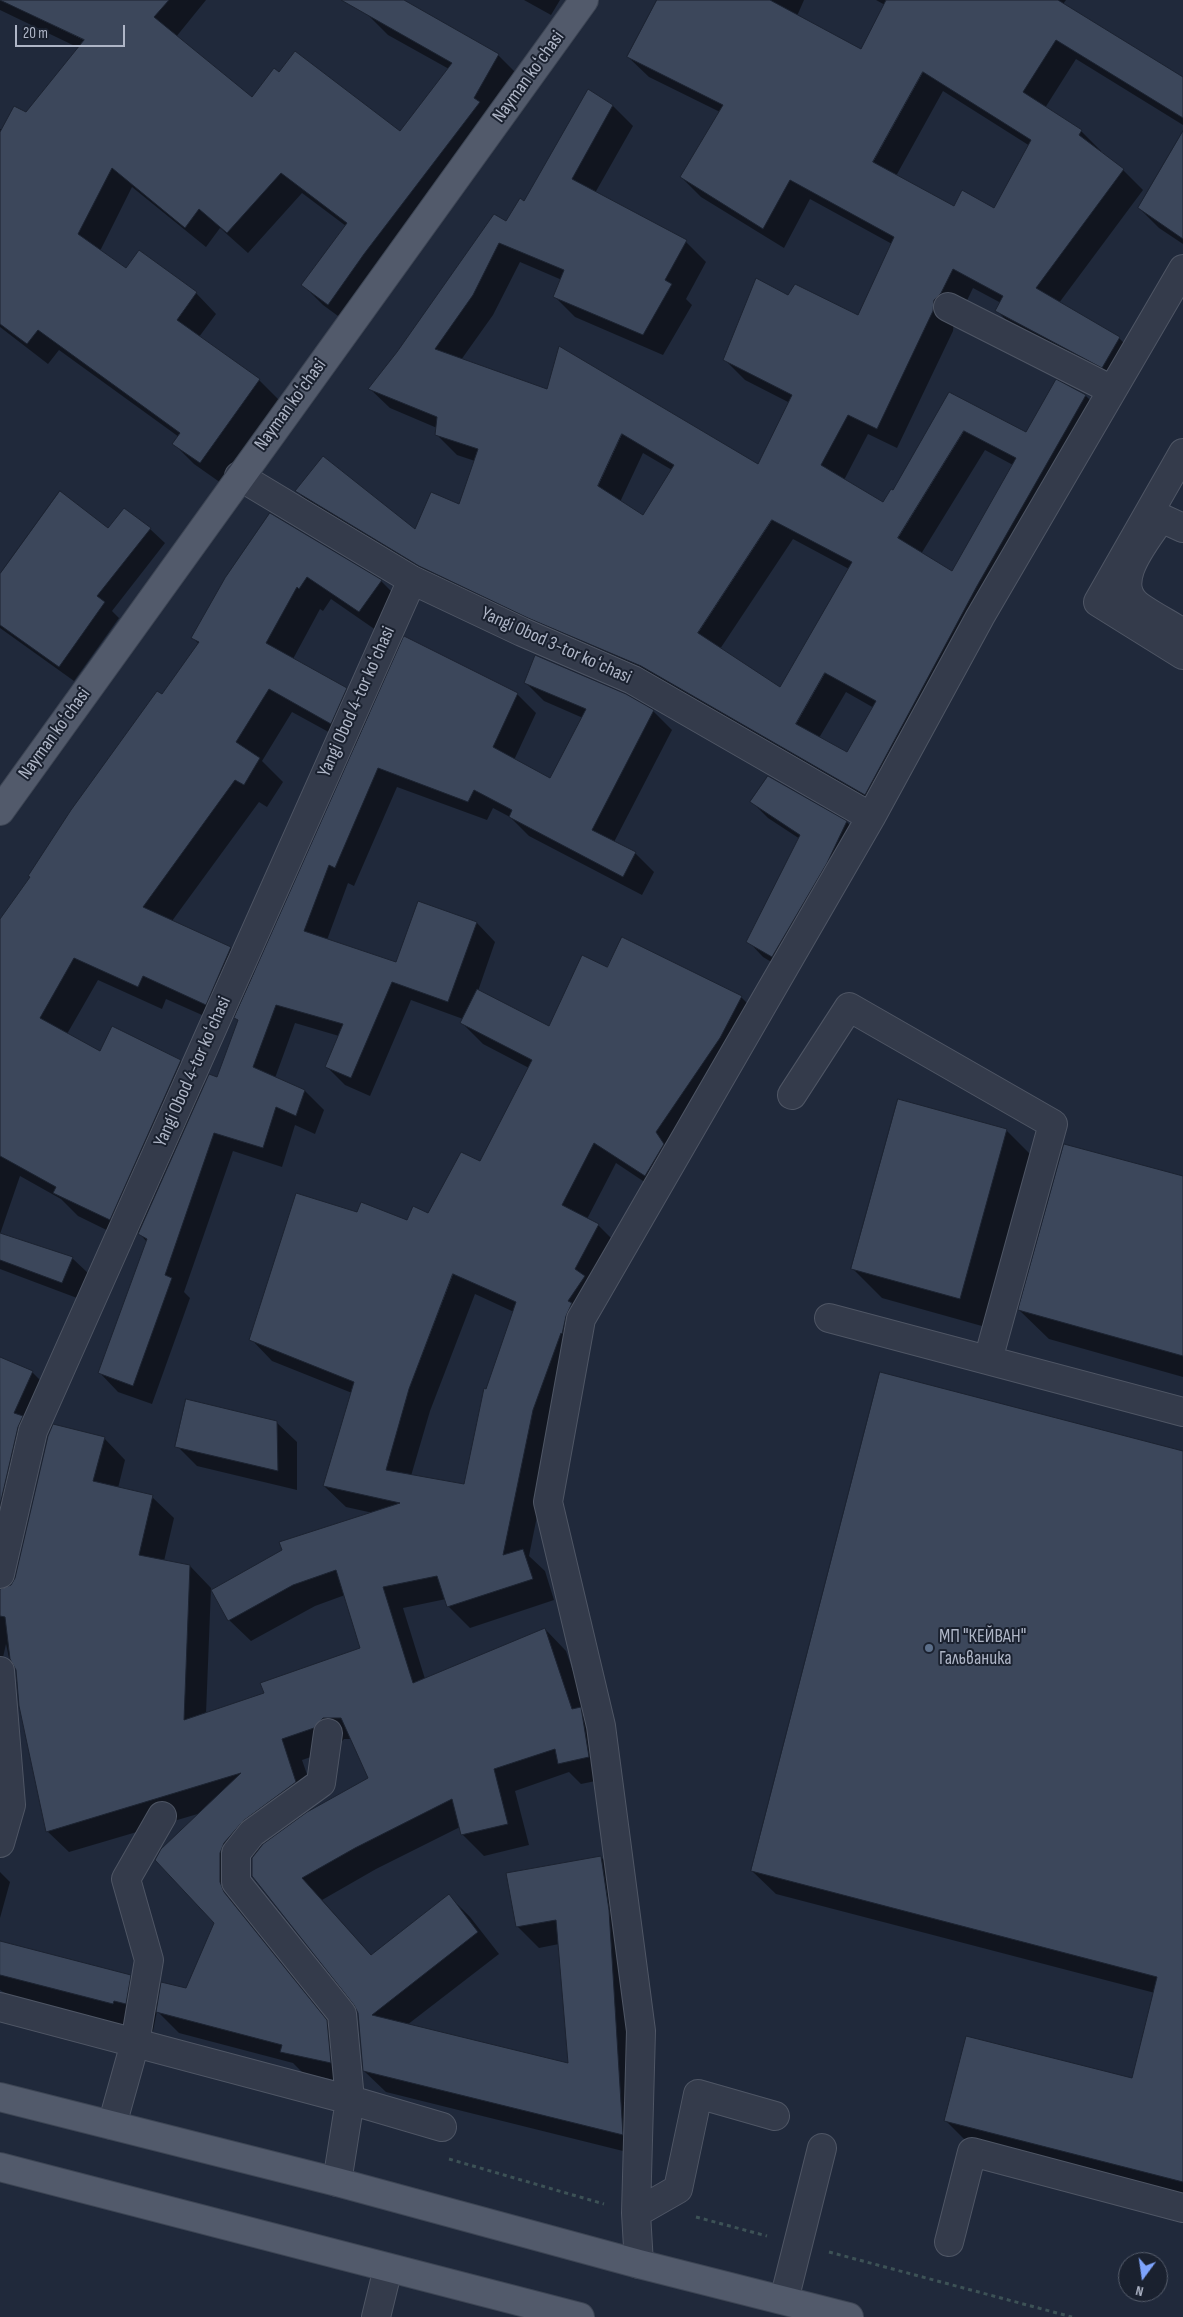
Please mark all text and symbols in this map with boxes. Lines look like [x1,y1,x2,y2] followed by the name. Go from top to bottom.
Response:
[18,15,128,47] scale bar
[23,24,48,43] text: 20 m
[488,27,570,127] street label: Nayman koʻchasi
[250,355,332,455] street label: Nayman koʻchasi
[477,603,635,689] street label: Yangi Obod 3-tor koʻchasi
[314,623,400,781] street label: Yangi Obod 4-tor koʻchasi
[14,684,96,784] street label: Nayman koʻchasi
[150,993,236,1151] street label: Yangi Obod 4-tor koʻchasi
[939,1626,1026,1670] place label: МП "КЕЙВАН" Гальваника
[923,1642,935,1654] marker: МП "КЕЙВАН" Гальваника
[1118,2252,1168,2302] north arrow
[1134,2282,1145,2300] text: N

